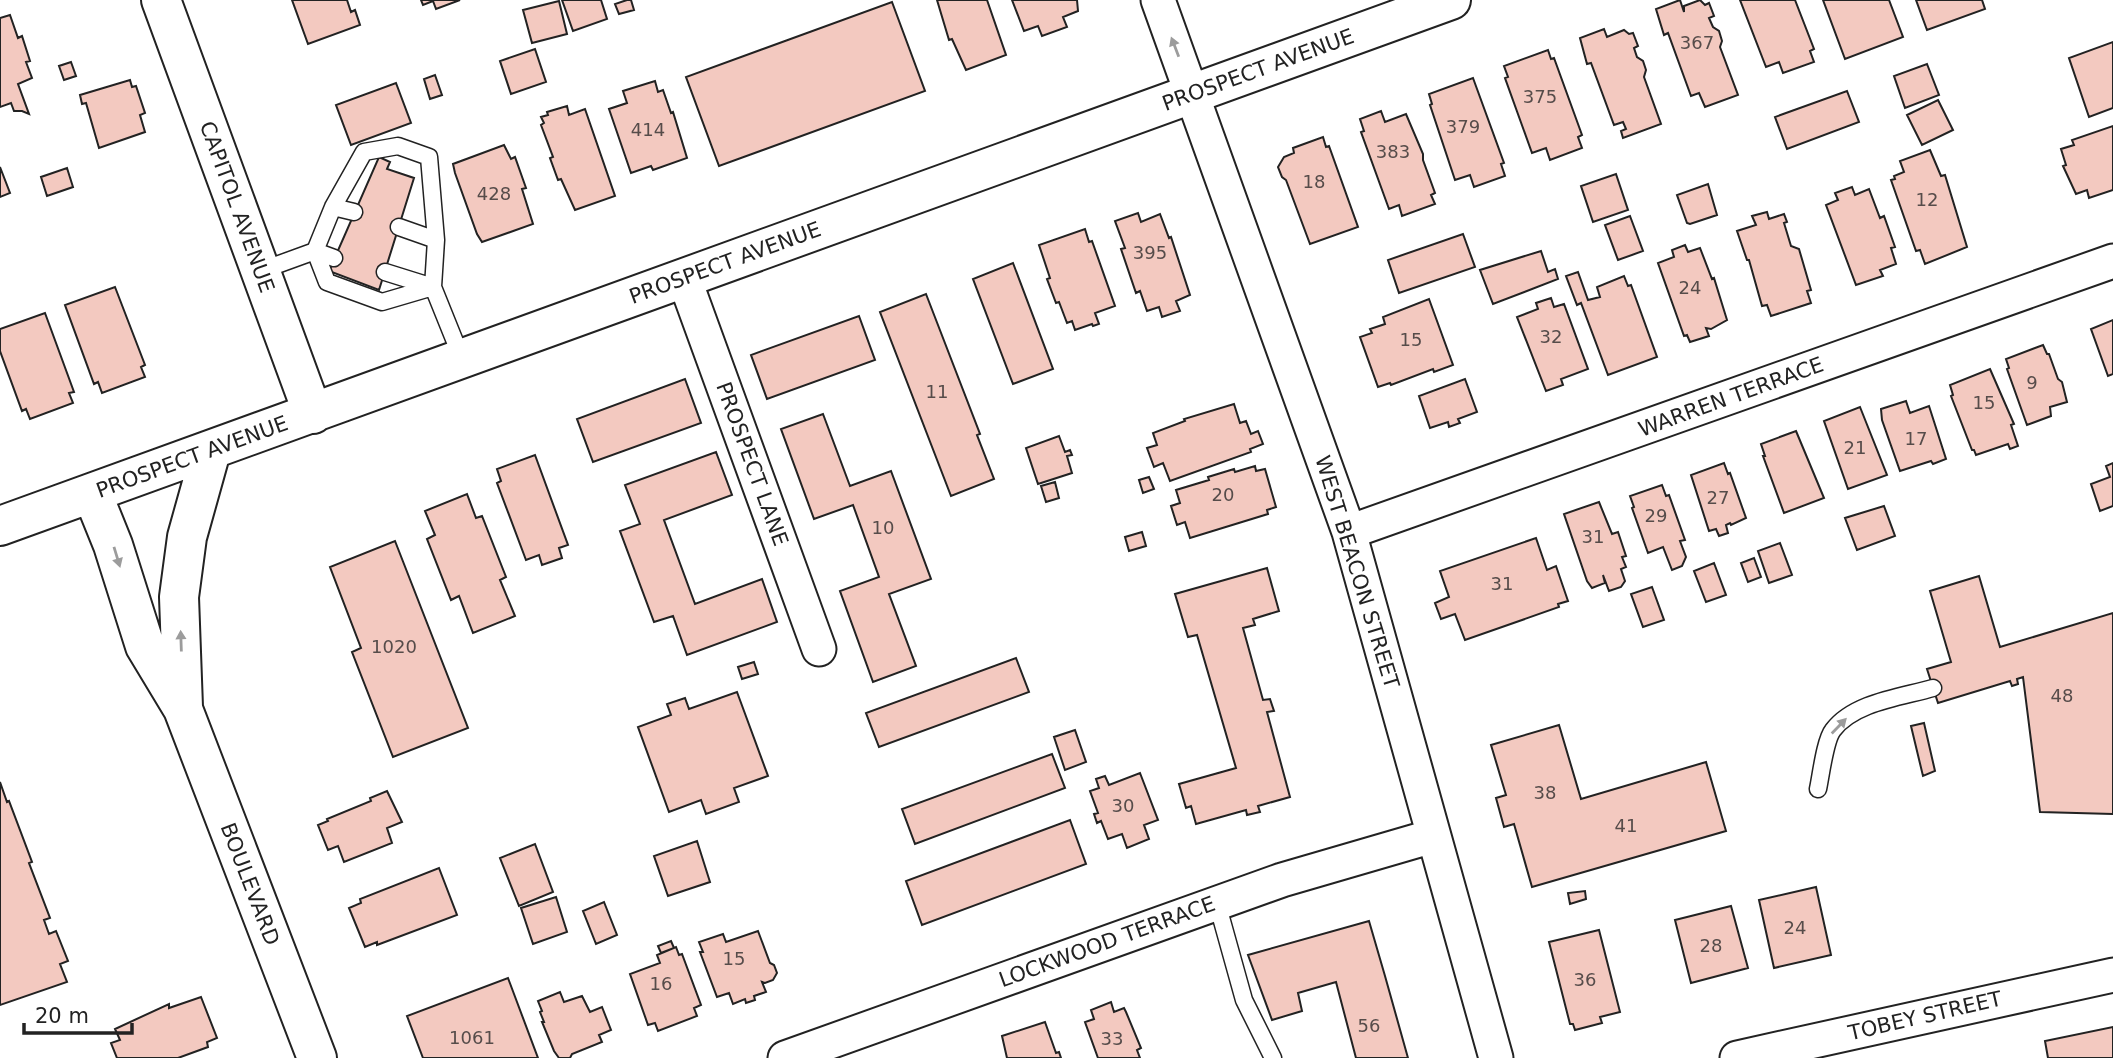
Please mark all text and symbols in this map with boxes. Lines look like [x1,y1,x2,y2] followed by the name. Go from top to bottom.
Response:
[1159,24,1357,116] street label: PROSPECT AVENUE
[1680,32,1714,53] house number: 367
[1170,36,1181,57] one-way arrow
[1523,86,1557,107] house number: 375
[1446,116,1480,137] house number: 379
[195,118,279,296] street label: CAPITOL AVENUE
[631,119,665,140] house number: 414
[1376,141,1410,162] house number: 383
[1303,171,1325,192] house number: 18
[477,183,511,204] house number: 428
[1916,189,1938,210] house number: 12
[626,217,824,309] street label: PROSPECT AVENUE
[1133,242,1167,263] house number: 395
[1679,277,1701,298] house number: 24
[1540,326,1562,347] house number: 32
[1400,329,1422,350] house number: 15
[1635,352,1827,442] street label: WARREN TERRACE
[2026,372,2038,393] house number: 9
[711,379,793,549] street label: PROSPECT LANE
[926,381,948,402] house number: 11
[1973,392,1995,413] house number: 15
[93,411,291,503] street label: PROSPECT AVENUE
[1905,428,1927,449] house number: 17
[1844,437,1866,458] house number: 21
[1310,453,1404,691] street label: WEST BEACON STREET
[1212,484,1234,505] house number: 20
[1707,487,1729,508] house number: 27
[1645,505,1667,526] house number: 29
[872,517,894,538] house number: 10
[1582,526,1604,547] house number: 31
[112,546,122,567] one-way arrow
[1491,573,1513,594] house number: 31
[175,630,186,652] one-way arrow
[371,636,417,657] house number: 1020
[2051,685,2073,706] house number: 48
[1831,717,1847,734] one-way arrow
[1534,782,1556,803] house number: 38
[1112,795,1134,816] house number: 30
[1615,815,1637,836] house number: 41
[216,819,284,949] street label: BOULEVARD
[996,892,1218,992] street label: LOCKWOOD TERRACE
[1784,917,1806,938] house number: 24
[1700,935,1722,956] house number: 28
[723,948,745,969] house number: 15
[1574,969,1596,990] house number: 36
[650,973,672,994] house number: 16
[1845,987,2004,1046] street label: TOBEY STREET
[24,992,133,1036] scale bar
[35,1004,89,1028] text: 20 m
[1358,1015,1380,1036] house number: 56
[449,1027,495,1048] house number: 1061
[1101,1028,1123,1049] house number: 33

